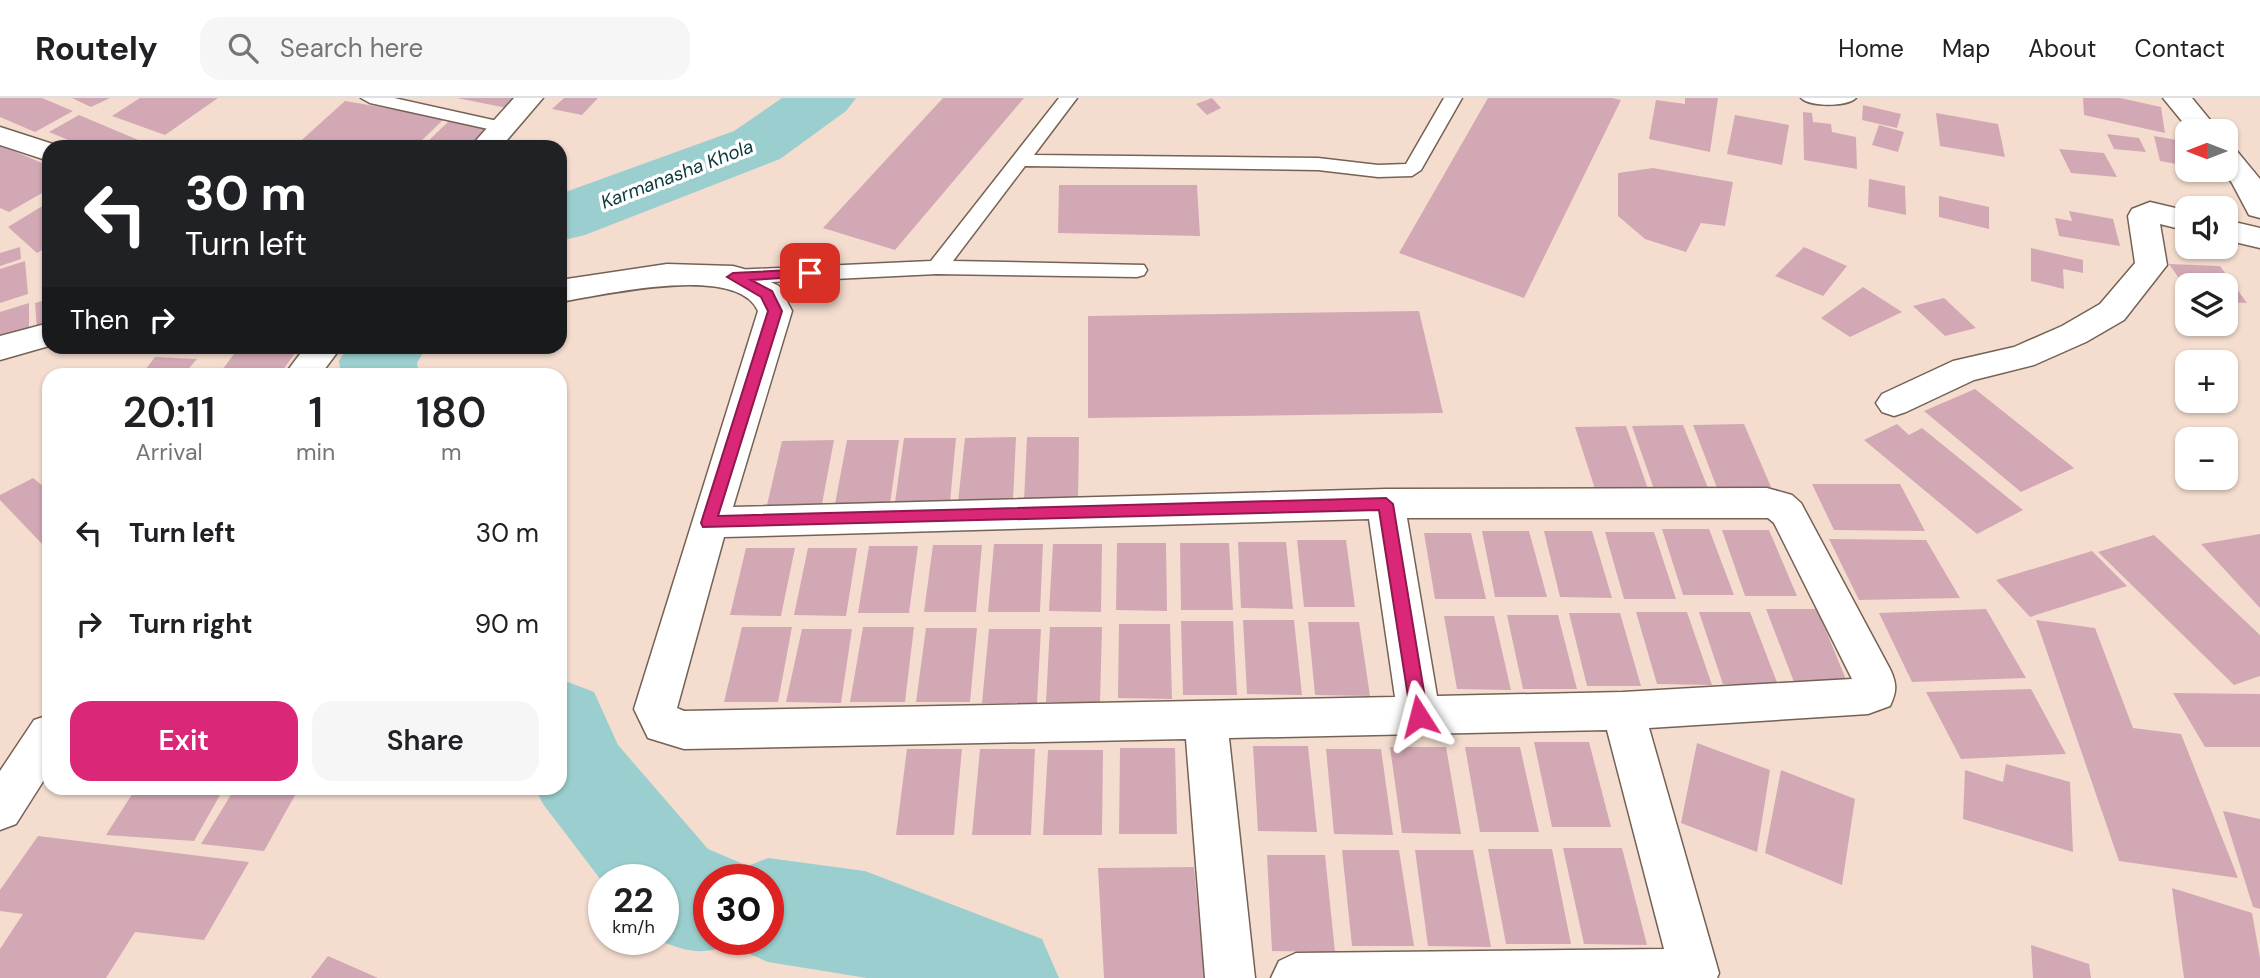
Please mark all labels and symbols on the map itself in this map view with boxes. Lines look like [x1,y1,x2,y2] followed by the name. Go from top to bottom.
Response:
[2175,119,2238,182] north arrow
[597,133,757,215] water label: Karmanasha Khola
[780,243,840,303] pin
[1382,679,1456,753] position arrow
[693,864,784,955] speed limit sign: 30

